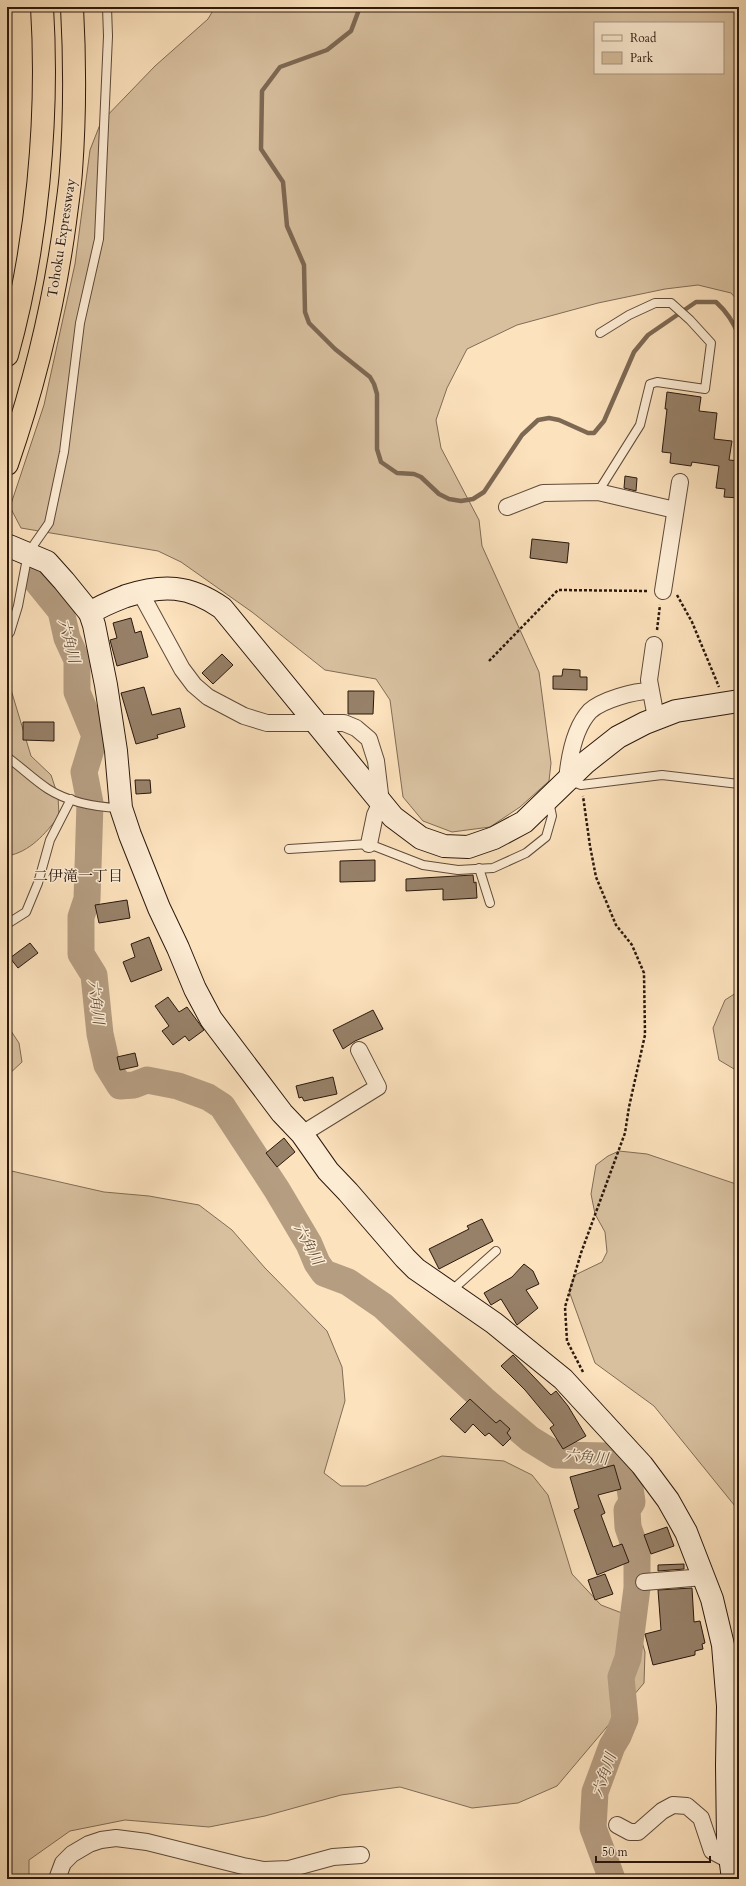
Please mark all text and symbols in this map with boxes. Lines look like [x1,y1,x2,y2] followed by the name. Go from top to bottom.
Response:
[594,22,724,74] legend
[630,30,657,46] text: Road
[630,50,654,66] text: Park
[43,176,80,299] street label: Tohoku Expressway
[54,617,85,667] water label: 六角川
[33,866,123,886] district label: 二伊滝一丁目
[83,978,109,1028] water label: 六角川
[288,1219,329,1270] water label: 六角川
[563,1445,611,1469] water label: 六角川
[587,1749,621,1800] water label: 六角川
[596,1838,710,1864] scale bar
[602,1844,629,1860] text: 50 m

